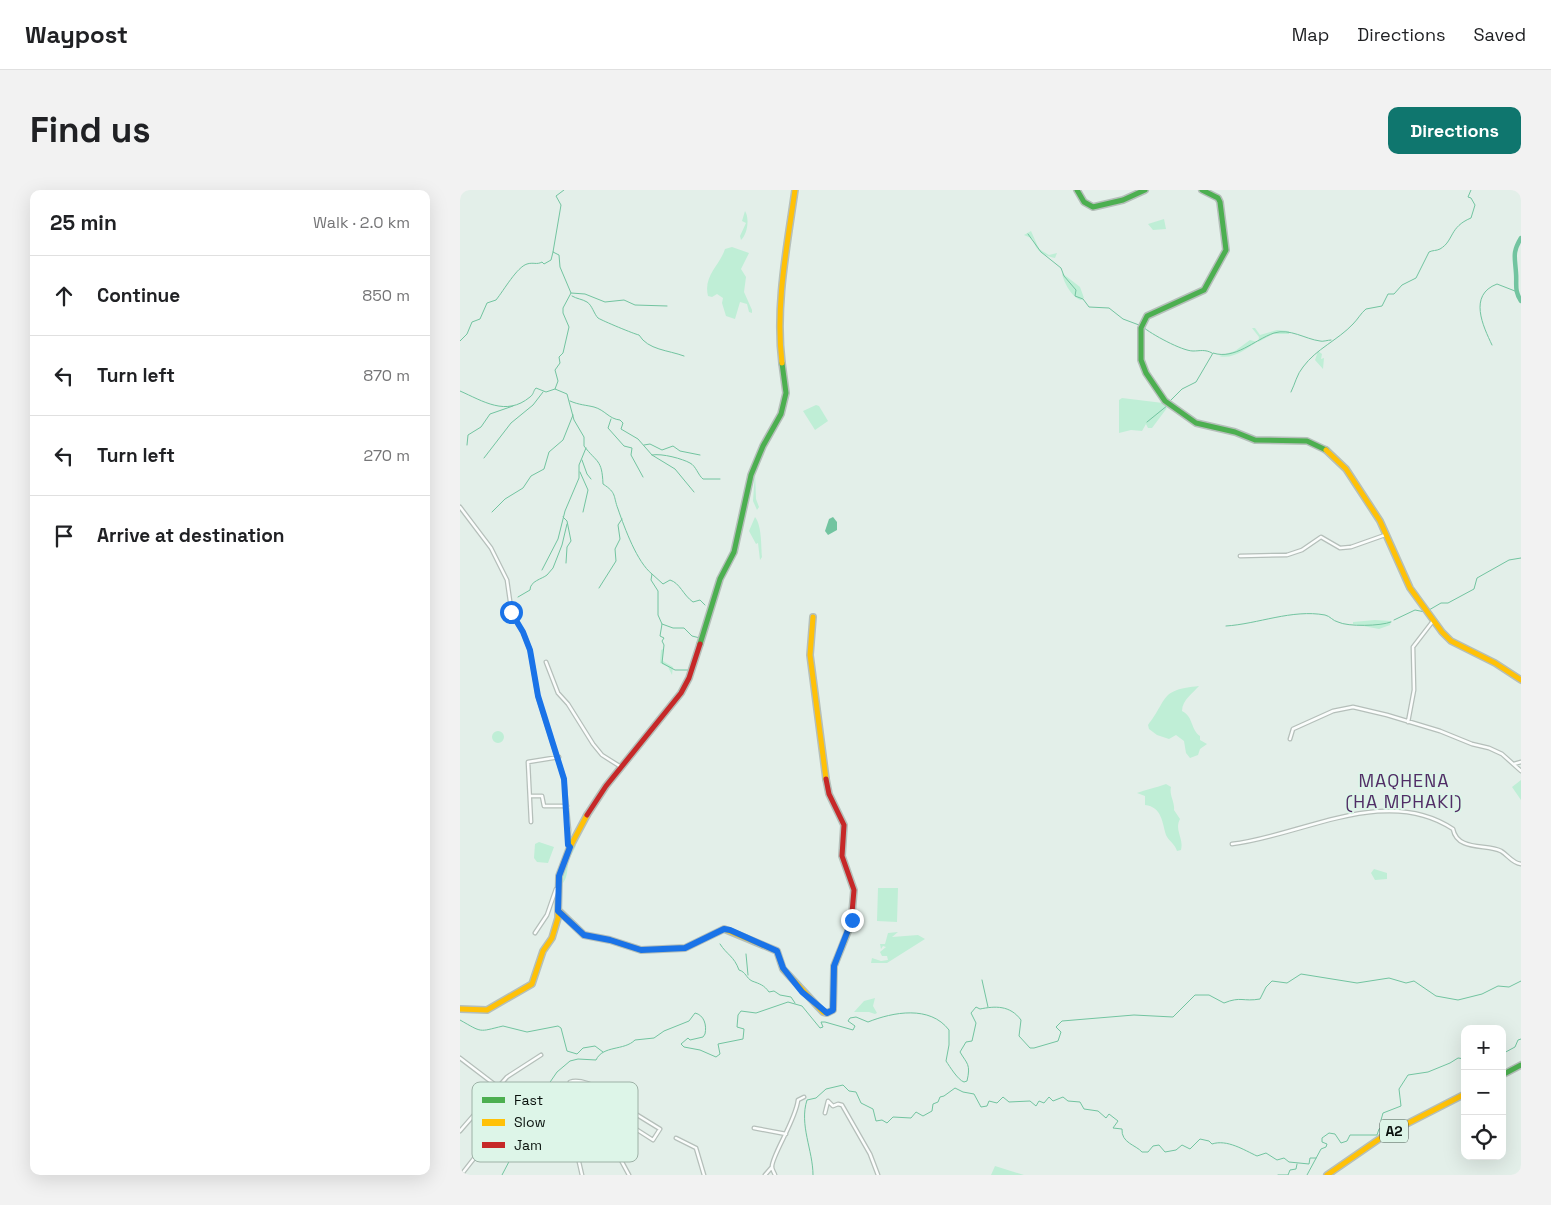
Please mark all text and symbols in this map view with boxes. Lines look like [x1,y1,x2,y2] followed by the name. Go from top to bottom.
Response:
[25,19,128,50] text: Waypost
[1292,23,1329,46] text: Map
[1357,23,1446,46] text: Directions
[1474,23,1526,46] text: Saved
[1388,107,1521,154] button: Directions
[30,108,151,152] text: Find us
[50,209,117,236] text: 25 min
[313,212,410,233] text: Walk · 2.0 km
[50,282,78,310] icon: ahead
[97,283,180,308] text: Continue
[362,285,410,306] text: 850 m
[50,362,78,390] icon: left
[97,363,175,388] text: Turn left
[363,365,410,386] text: 870 m
[50,442,78,470] icon: left
[97,443,175,468] text: Turn left
[363,445,410,466] text: 270 m
[50,522,78,550] icon: arrive
[97,523,285,548] text: Arrive at destination
[500,601,523,624] route start
[1345,769,1463,813] district label: MAQHENA (HA MPHAKI)
[841,909,864,932] route end
[1461,1025,1506,1160] map controls
[1461,1025,1506,1070] button: +
[1461,1070,1506,1115] button: −
[472,1082,638,1162] legend
[514,1091,543,1109] text: Fast
[514,1113,546,1131] text: Slow
[1461,1115,1506,1160] button: locate
[1380,1119,1408,1142] road number: A2
[514,1136,542,1154] text: Jam

